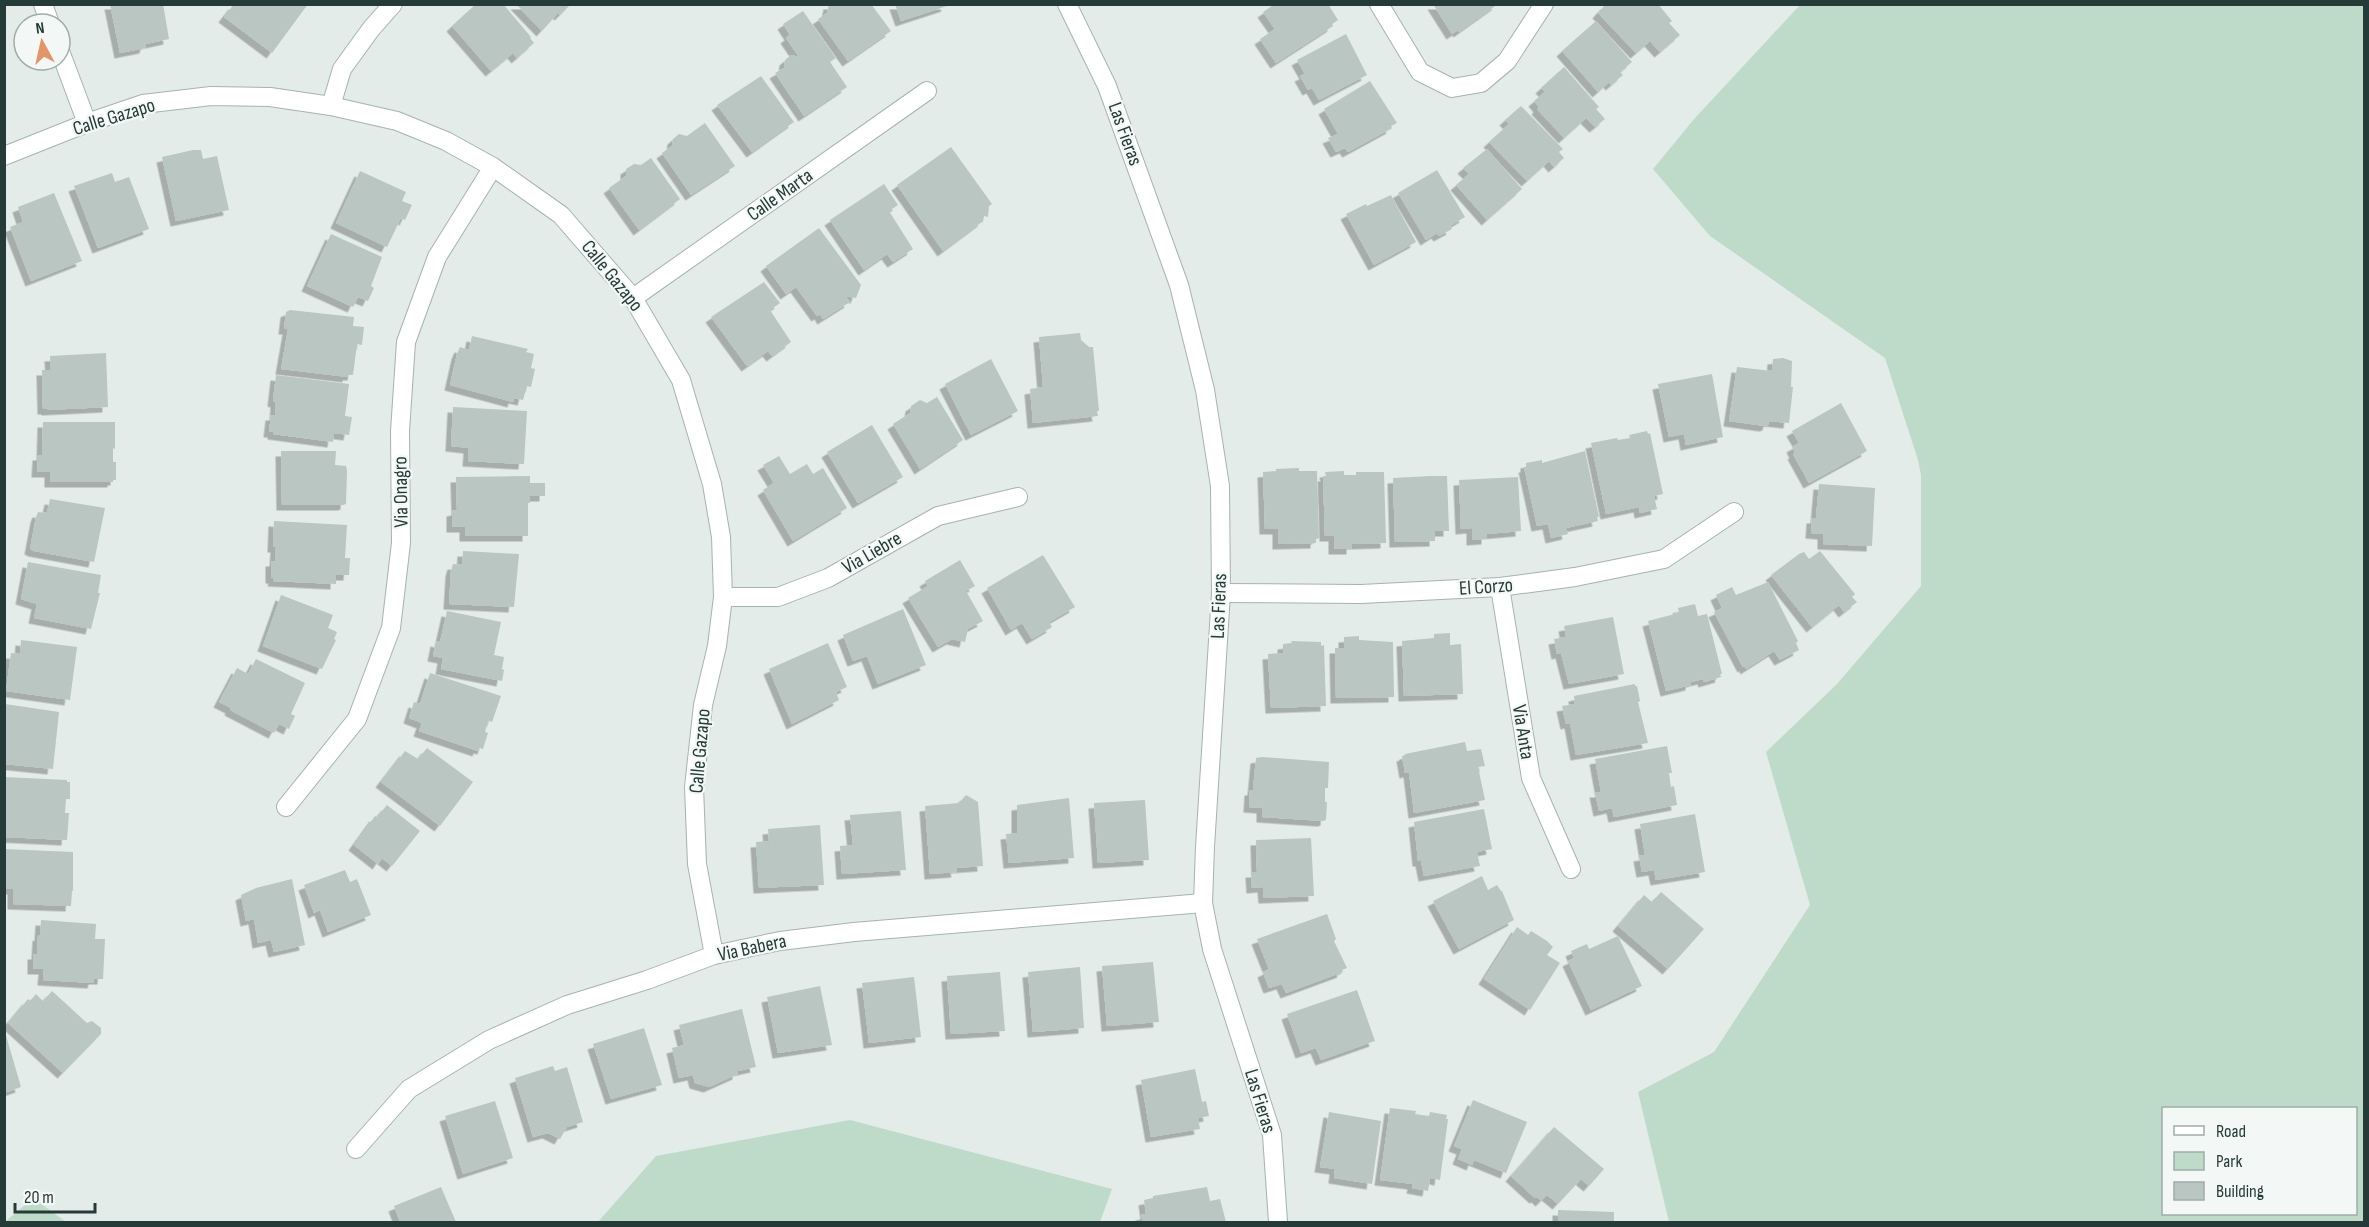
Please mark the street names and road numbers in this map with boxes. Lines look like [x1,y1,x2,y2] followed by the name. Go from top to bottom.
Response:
[70,93,158,141] street label: Calle Gazapo
[1103,99,1147,169] street label: Las Fieras
[742,164,818,226] street label: Calle Marta
[576,236,648,316] street label: Calle Gazapo
[388,456,414,528] street label: Via Onagro
[838,526,906,580] street label: Via Liebre
[1206,573,1232,639] street label: Las Fieras
[1458,573,1514,601] street label: El Corzo
[1507,703,1539,761] street label: Via Anta
[684,708,716,794] street label: Calle Gazapo
[715,929,789,967] street label: Via Babera
[1239,1066,1281,1136] street label: Las Fieras

